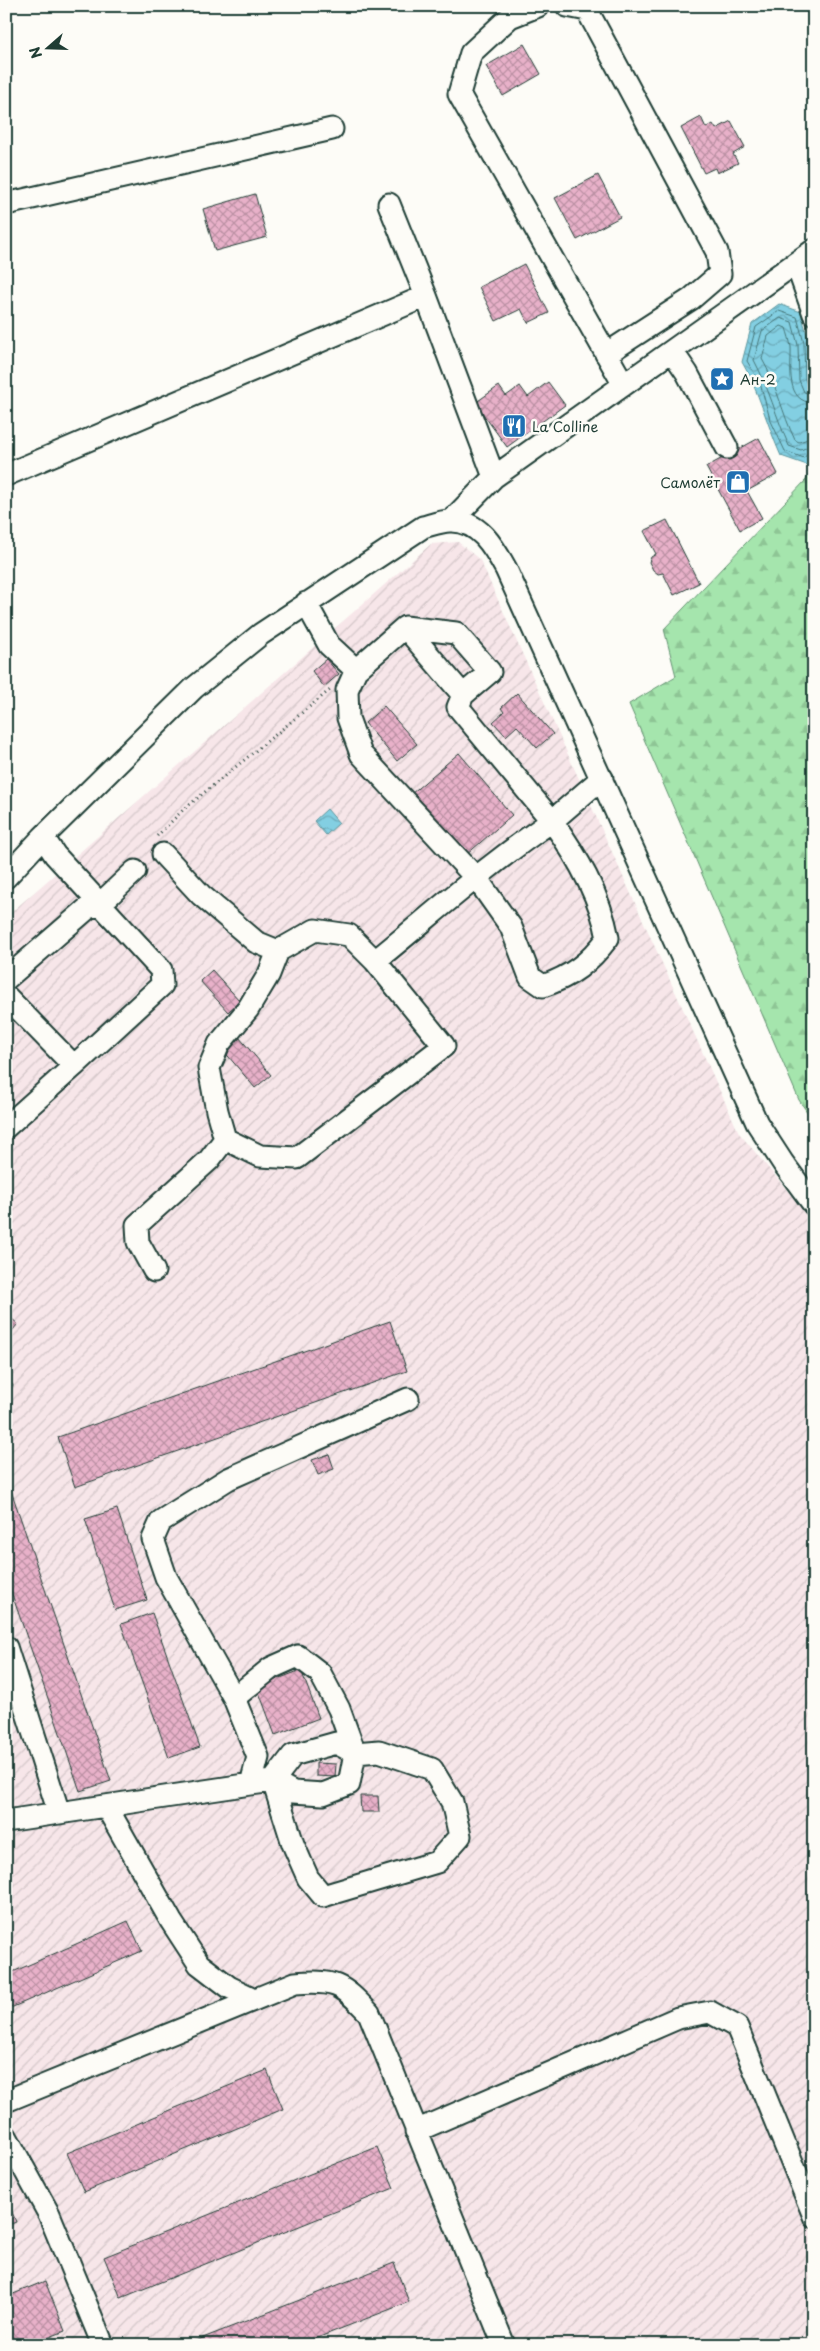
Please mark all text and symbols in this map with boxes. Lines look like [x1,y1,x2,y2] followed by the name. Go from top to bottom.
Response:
[22,22,72,72] north arrow
[24,44,47,61] text: N
[709,366,735,392] place icon: Ан-2
[740,369,776,390] place label: Ан-2
[501,413,527,439] restaurant icon: La Colline
[532,416,599,437] place label: La Colline
[725,469,751,495] shop icon: Самолёт
[660,472,720,493] place label: Самолёт

